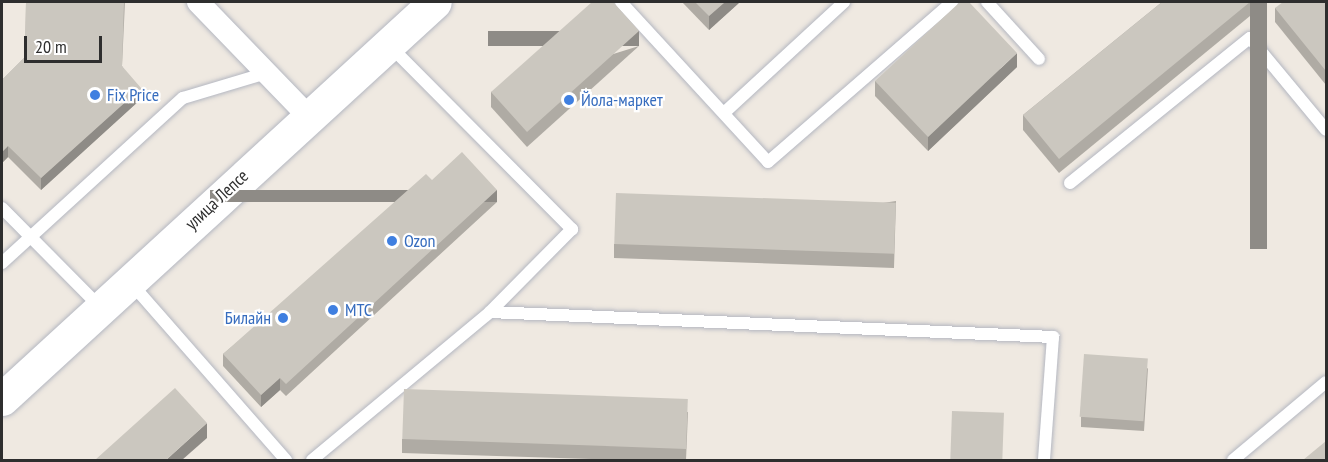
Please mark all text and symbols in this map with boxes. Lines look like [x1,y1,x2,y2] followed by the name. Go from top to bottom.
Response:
[27,24,105,62] scale bar
[35,35,67,58] text: 20 m
[107,84,160,106] place label: Fix Price
[88,88,102,102] marker: Fix Price
[581,89,663,111] place label: Йола-маркет
[562,93,576,107] marker: Йола-маркет
[181,165,253,235] street label: улица Лепсе
[404,230,436,252] place label: Ozon
[385,234,399,248] marker: Ozon
[345,299,372,321] place label: МТС
[326,303,340,317] marker: МТС
[225,307,271,329] place label: Билайн
[276,311,290,325] marker: Билайн

